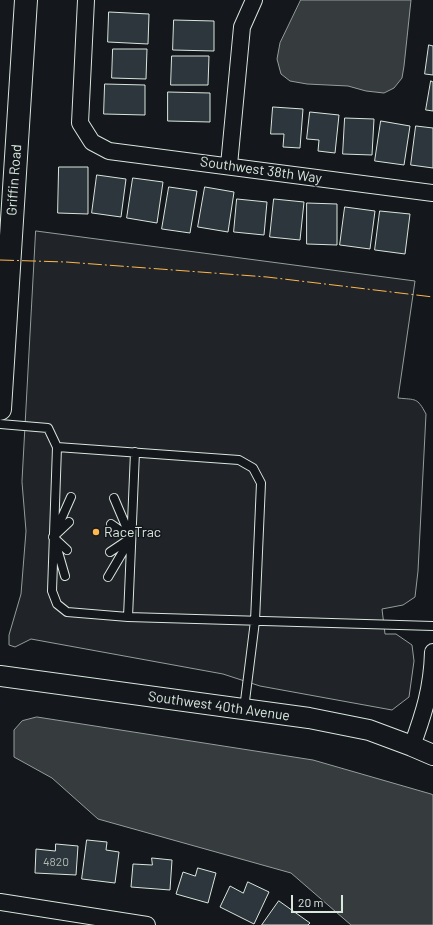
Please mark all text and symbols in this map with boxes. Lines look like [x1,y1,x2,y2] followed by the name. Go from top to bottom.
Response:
[3,144,25,216] street label: Griffin Road
[199,153,323,187] street label: Southwest 38th Way
[104,524,161,540] place label: RaceTrac
[91,527,101,537] marker: RaceTrac
[147,688,291,724] street label: Southwest 40th Avenue
[43,855,69,869] house number: 4820
[293,887,345,913] scale bar
[298,895,324,909] text: 20 m

